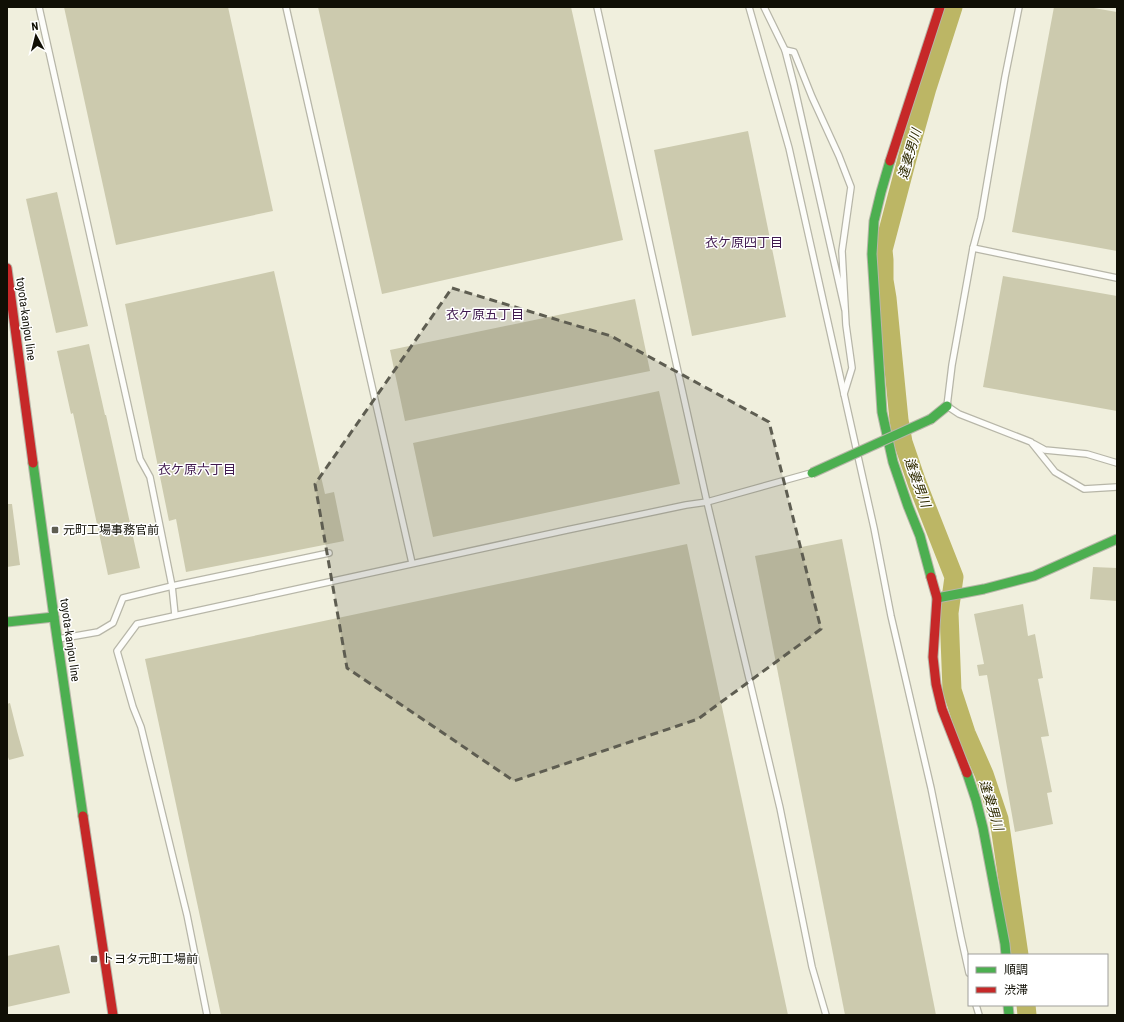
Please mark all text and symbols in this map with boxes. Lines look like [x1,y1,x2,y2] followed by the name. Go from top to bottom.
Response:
[16,16,56,56] north arrow
[31,20,39,33] text: N
[895,125,924,181] water label: 逢妻男川
[705,235,783,250] district label: 衣ケ原四丁目
[13,277,39,362] street label: toyota-kanjou line
[446,307,524,322] district label: 衣ケ原五丁目
[902,455,934,511] water label: 逢妻男川
[158,462,236,477] district label: 衣ケ原六丁目
[63,523,159,537] place label: 元町工場事務官前
[50,525,60,535] marker: 元町工場事務官前
[57,598,83,683] street label: toyota-kanjou line
[977,778,1007,834] water label: 逢妻男川
[102,952,198,966] place label: トヨタ元町工場前
[89,954,99,964] marker: トヨタ元町工場前
[968,954,1108,1006] legend
[1004,963,1028,977] text: 順調
[1004,983,1028,997] text: 渋滞

